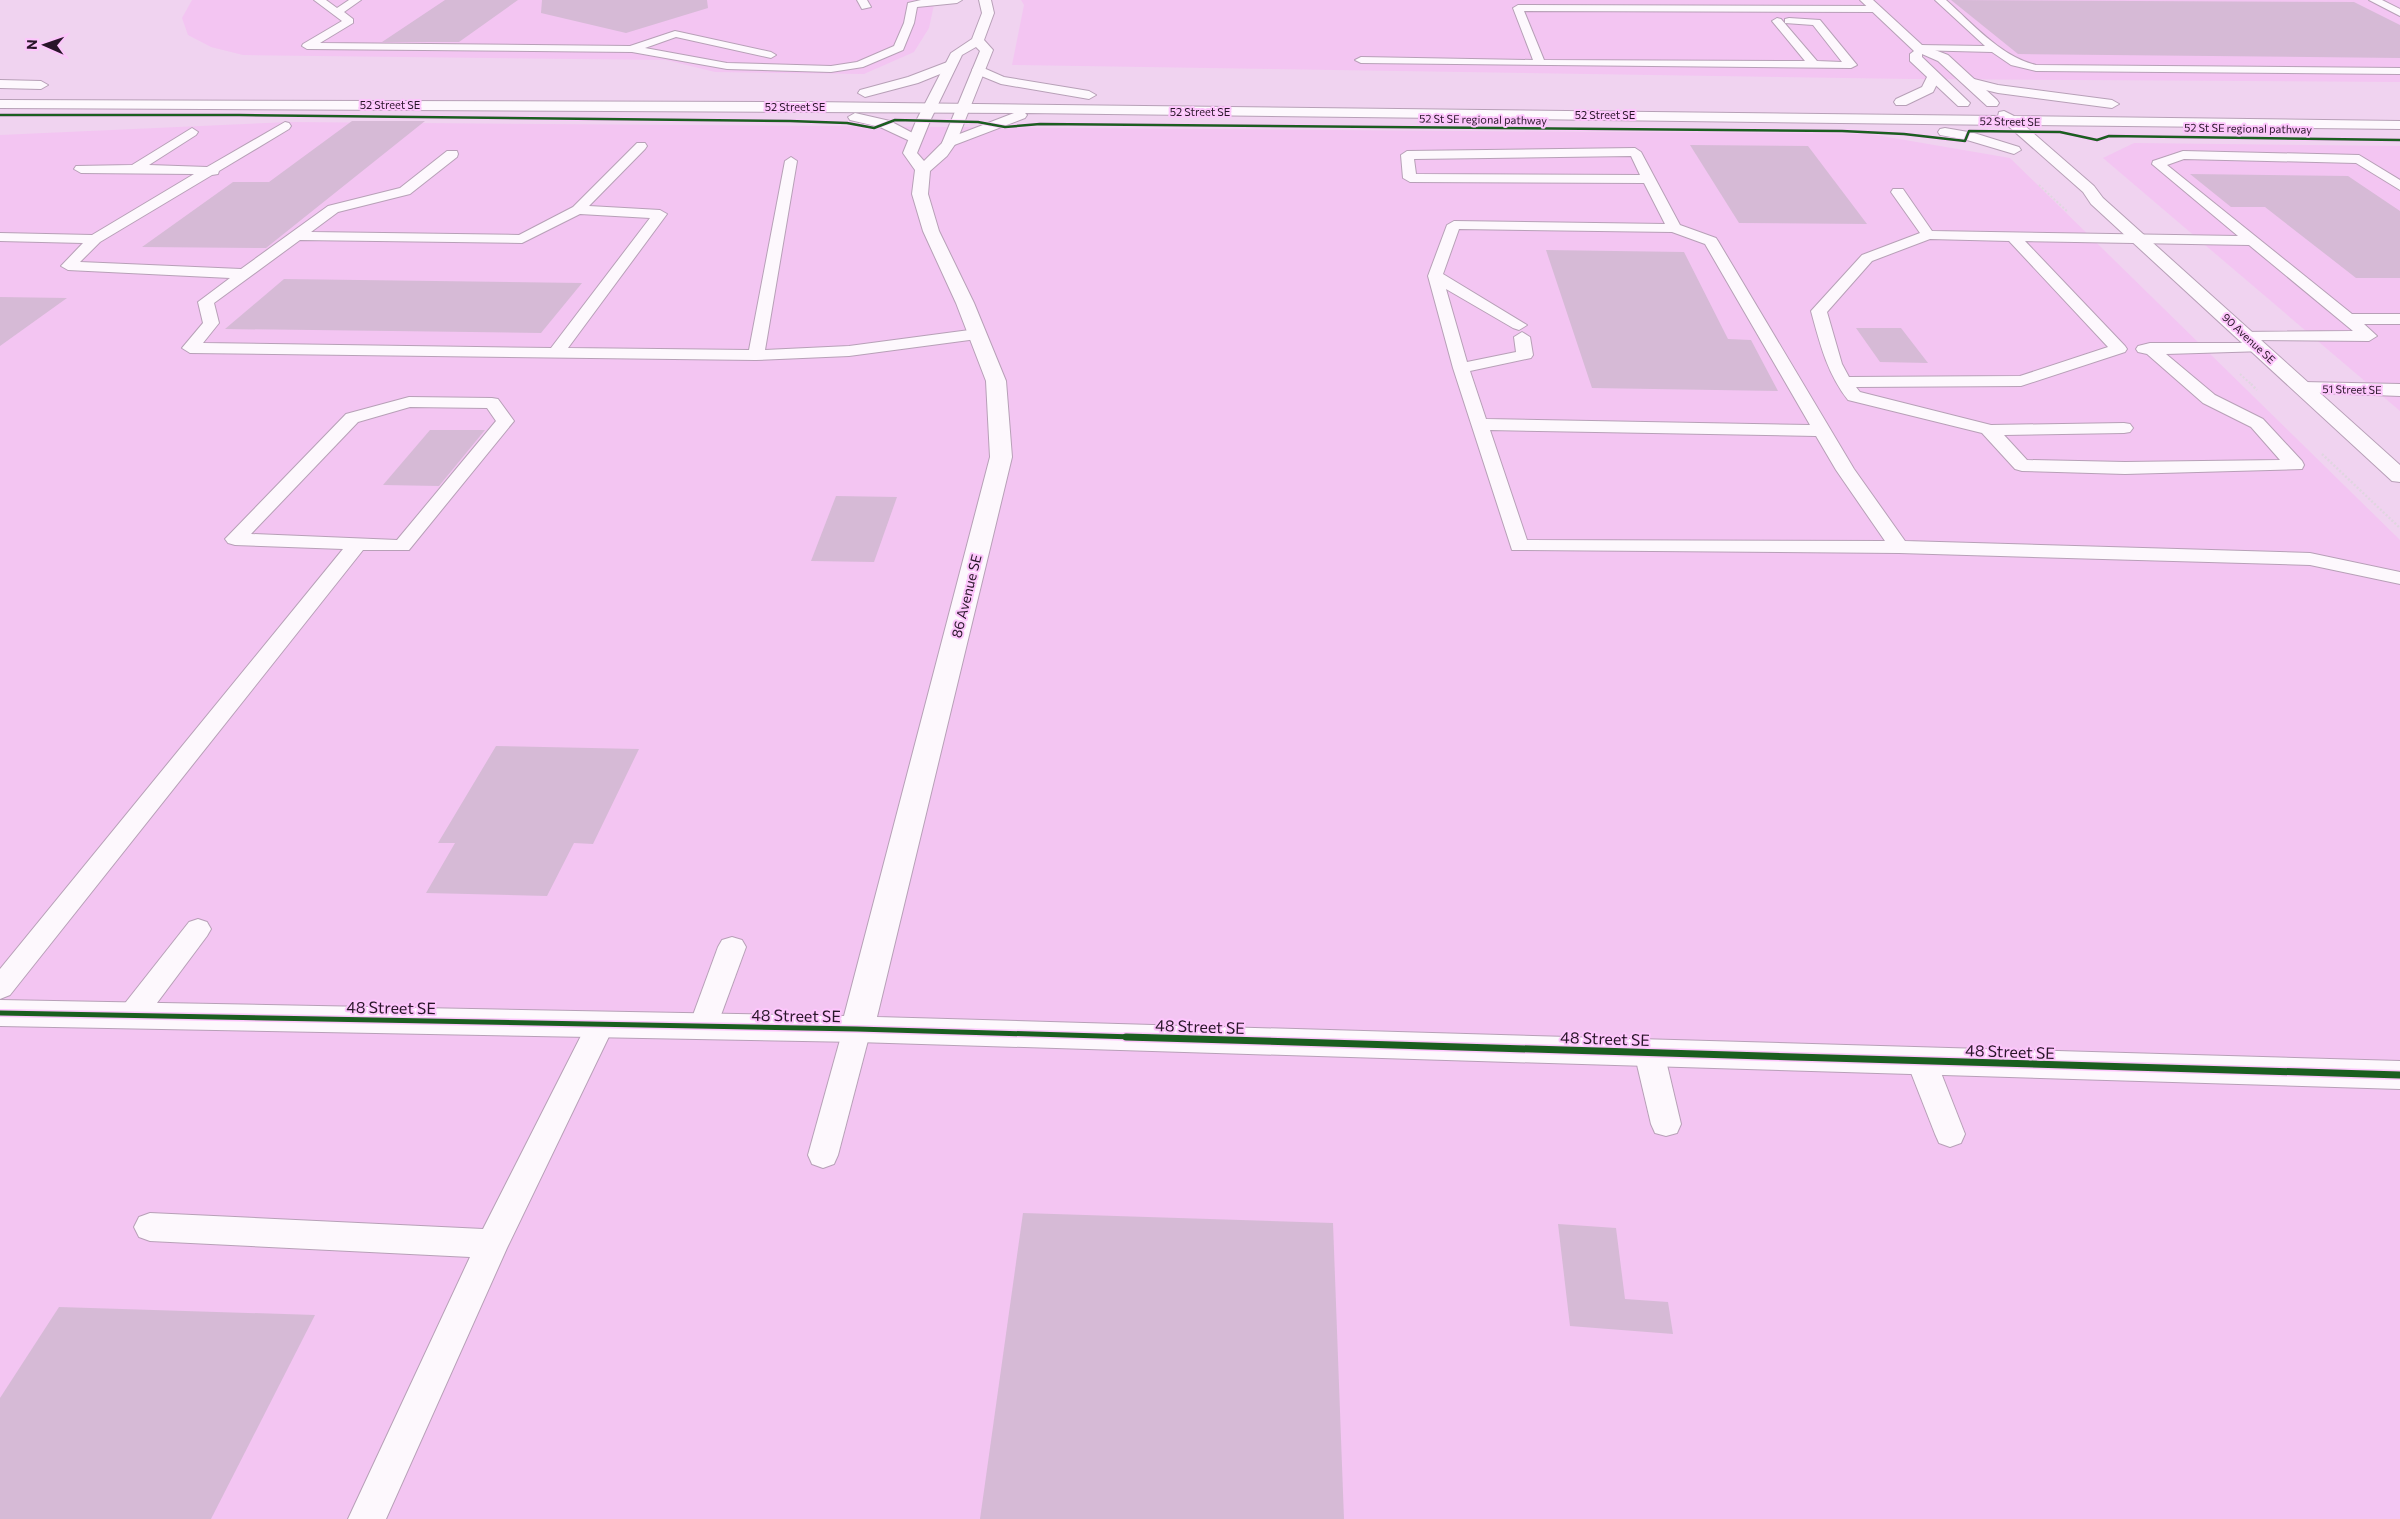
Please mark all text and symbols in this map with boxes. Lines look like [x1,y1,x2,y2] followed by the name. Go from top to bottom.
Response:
[20,20,70,70] north arrow
[23,39,40,50] text: N
[360,98,420,111] street label: 52 Street SE
[765,100,825,113] street label: 52 Street SE
[1170,105,1230,118] street label: 52 Street SE
[1575,108,1635,121] street label: 52 Street SE
[1419,111,1547,127] street label: 52 St SE regional pathway
[1980,114,2040,128] street label: 52 Street SE
[2184,120,2312,136] street label: 52 St SE regional pathway
[2220,310,2278,366] street label: 90 Avenue SE
[2322,382,2382,396] street label: 51 Street SE
[947,552,985,640] street label: 86 Avenue SE
[346,997,436,1017] street label: 48 Street SE
[751,1005,841,1025] street label: 48 Street SE
[1155,1015,1245,1037] street label: 48 Street SE
[1560,1027,1650,1049] street label: 48 Street SE
[1965,1040,2055,1062] street label: 48 Street SE

